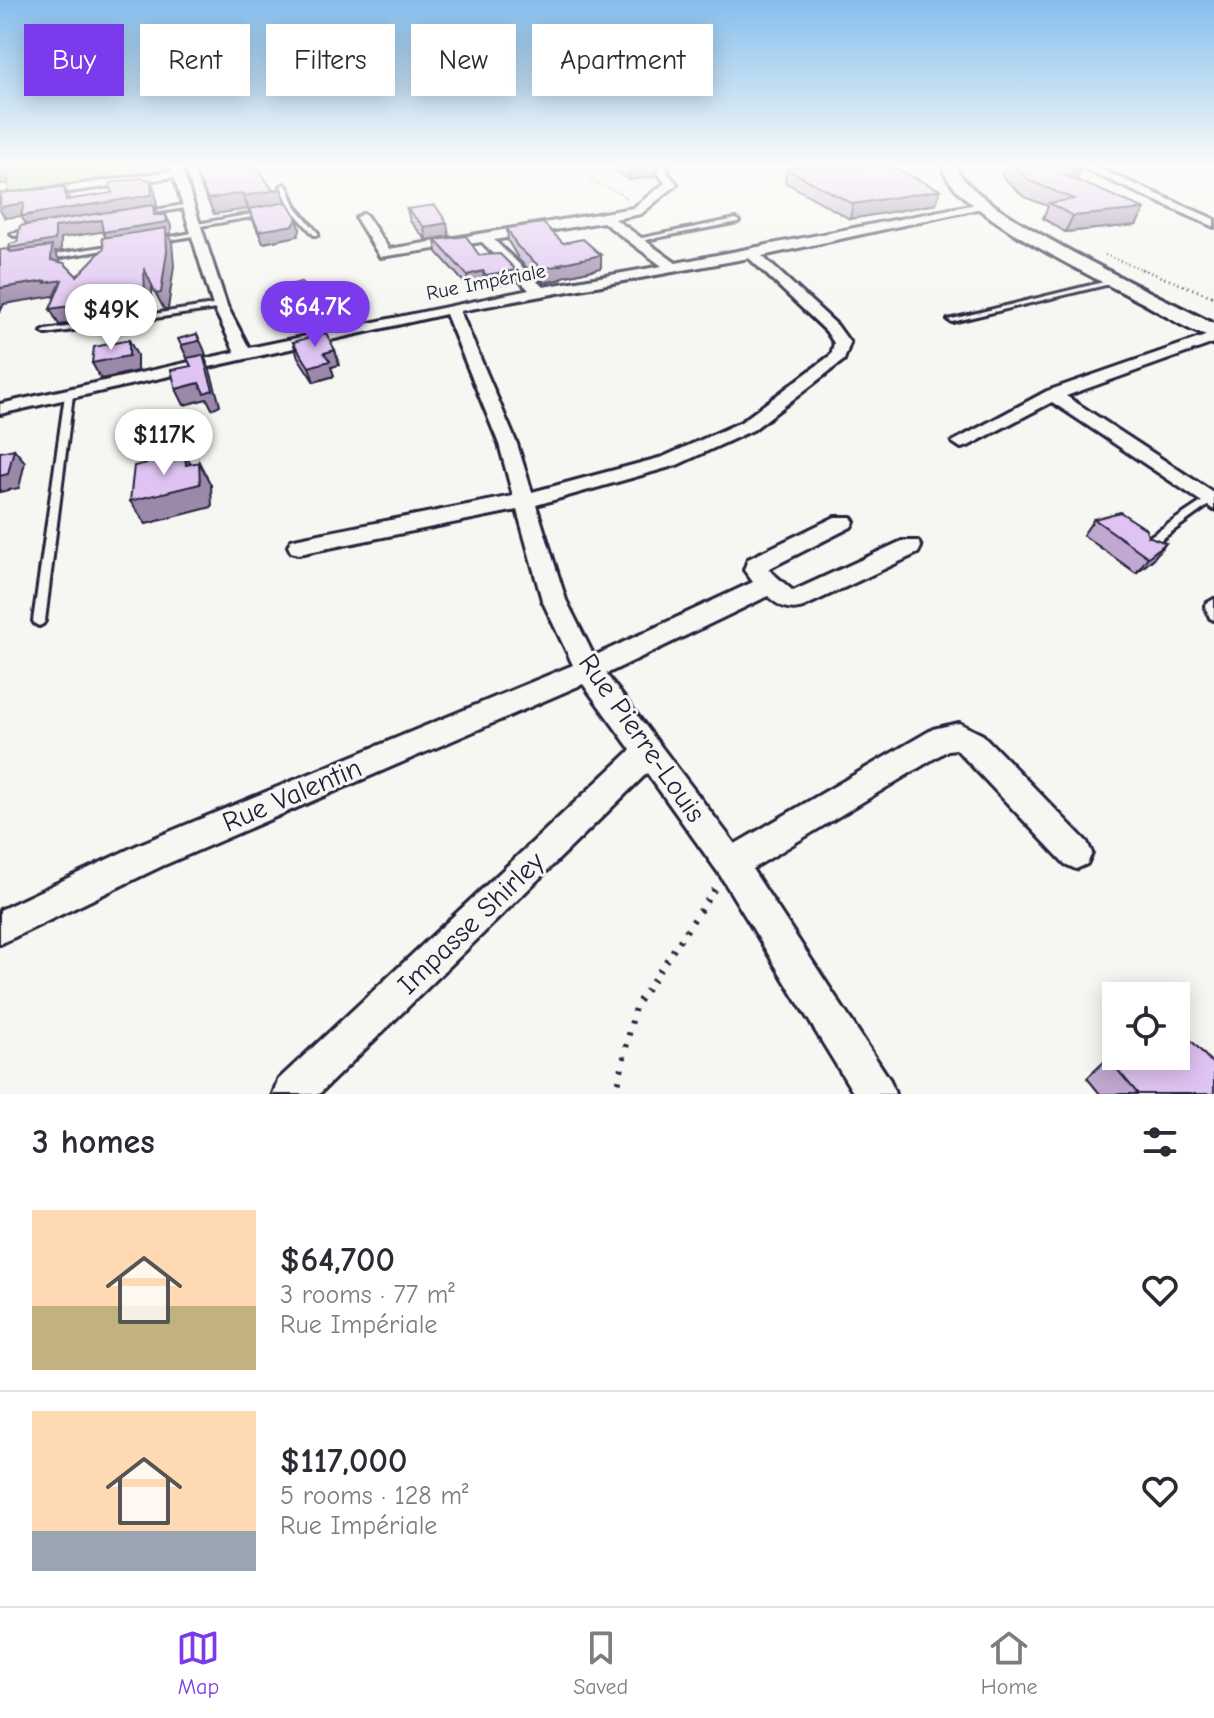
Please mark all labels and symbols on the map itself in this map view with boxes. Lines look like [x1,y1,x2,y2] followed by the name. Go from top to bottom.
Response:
[424,259,548,305] street label: Rue Impériale
[250,281,380,349] pin: $64.7K
[64,284,158,352] pin: $49K
[108,409,220,477] pin: $117K
[572,648,712,828] street label: Rue Pierre-Louis
[218,751,366,839] street label: Rue Valentin
[391,845,551,1001] street label: Impasse Shirley

